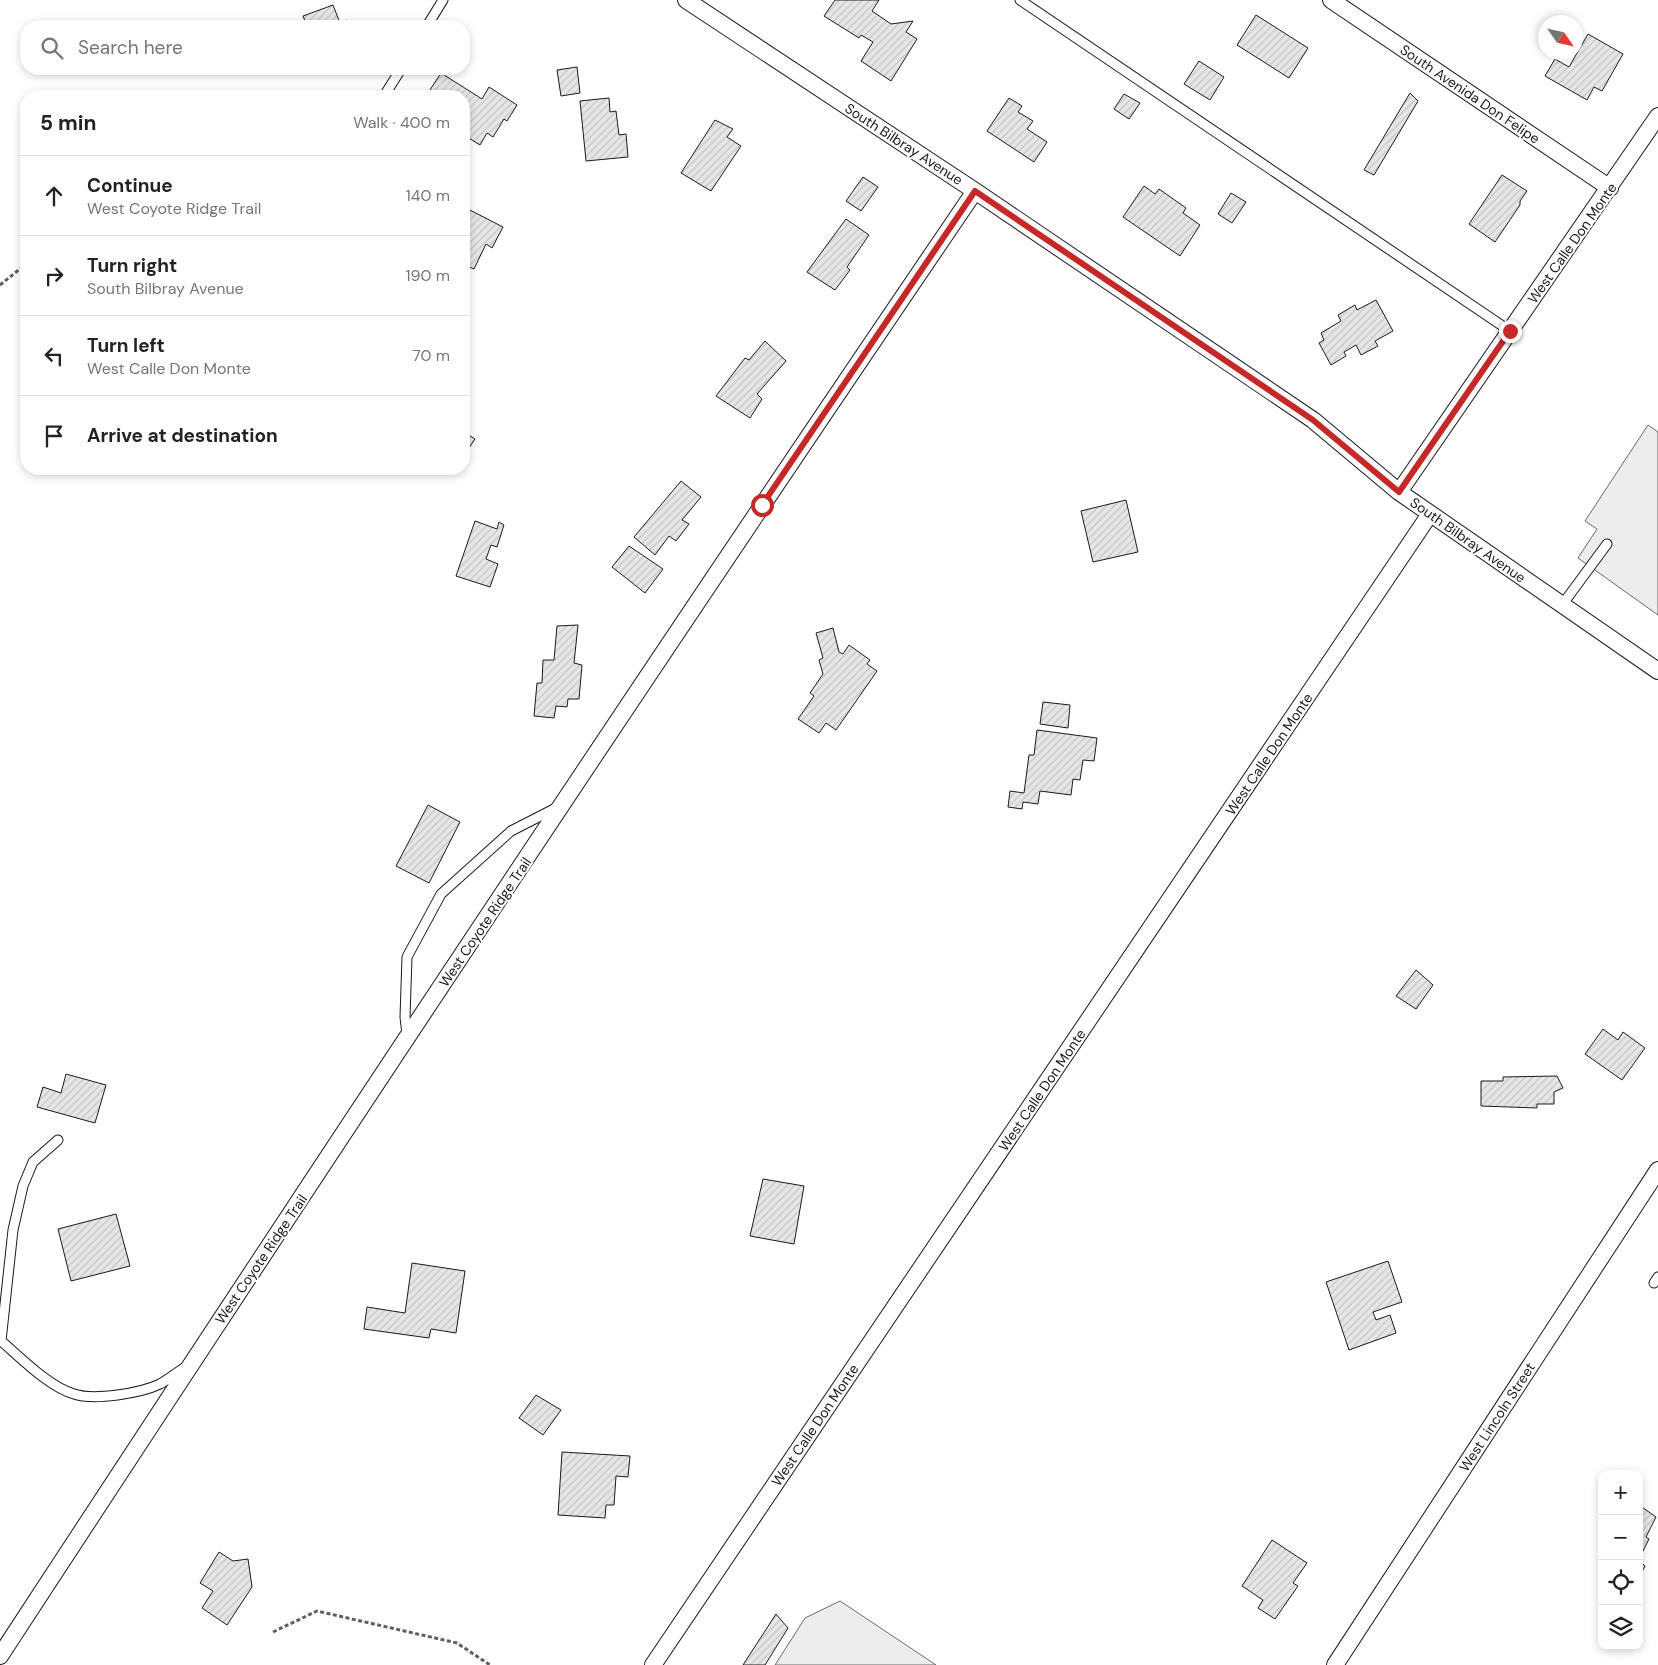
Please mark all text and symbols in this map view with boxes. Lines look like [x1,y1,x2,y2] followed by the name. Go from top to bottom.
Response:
[1538,15,1583,60] north arrow
[20,20,470,75] search box
[38,34,66,62] icon: search
[78,35,183,60] text: Search here
[1397,40,1543,148] street label: South Avenida Don Felipe
[842,99,966,189] street label: South Bilbray Avenue
[40,109,96,137] text: 5 min
[353,112,450,133] text: Walk · 400 m
[87,173,173,198] text: Continue
[1524,179,1621,307] street label: West Calle Don Monte
[40,182,68,210] icon: ahead
[406,185,450,206] text: 140 m
[87,198,261,219] text: West Coyote Ridge Trail
[87,253,177,278] text: Turn right
[40,262,68,290] icon: right
[406,265,450,286] text: 190 m
[87,278,244,299] text: South Bilbray Avenue
[1499,320,1522,343] route end
[87,333,165,358] text: Turn left
[40,342,68,370] icon: left
[412,345,450,366] text: 70 m
[87,358,251,379] text: West Calle Don Monte
[40,422,68,450] icon: arrive
[87,423,278,448] text: Arrive at destination
[1407,493,1529,587] street label: South Bilbray Avenue
[751,494,774,517] route start
[1221,690,1317,818] street label: West Calle Don Monte
[435,854,535,990] street label: West Coyote Ridge Trail
[994,1026,1090,1154] street label: West Calle Don Monte
[211,1191,311,1327] street label: West Coyote Ridge Trail
[1455,1359,1539,1475] street label: West Lincoln Street
[767,1361,863,1489] street label: West Calle Don Monte
[1598,1470,1643,1650] map controls
[1598,1470,1643,1515] button: +
[1598,1515,1643,1560] button: −
[1598,1560,1643,1605] button: locate
[1598,1605,1643,1650] button: layers

